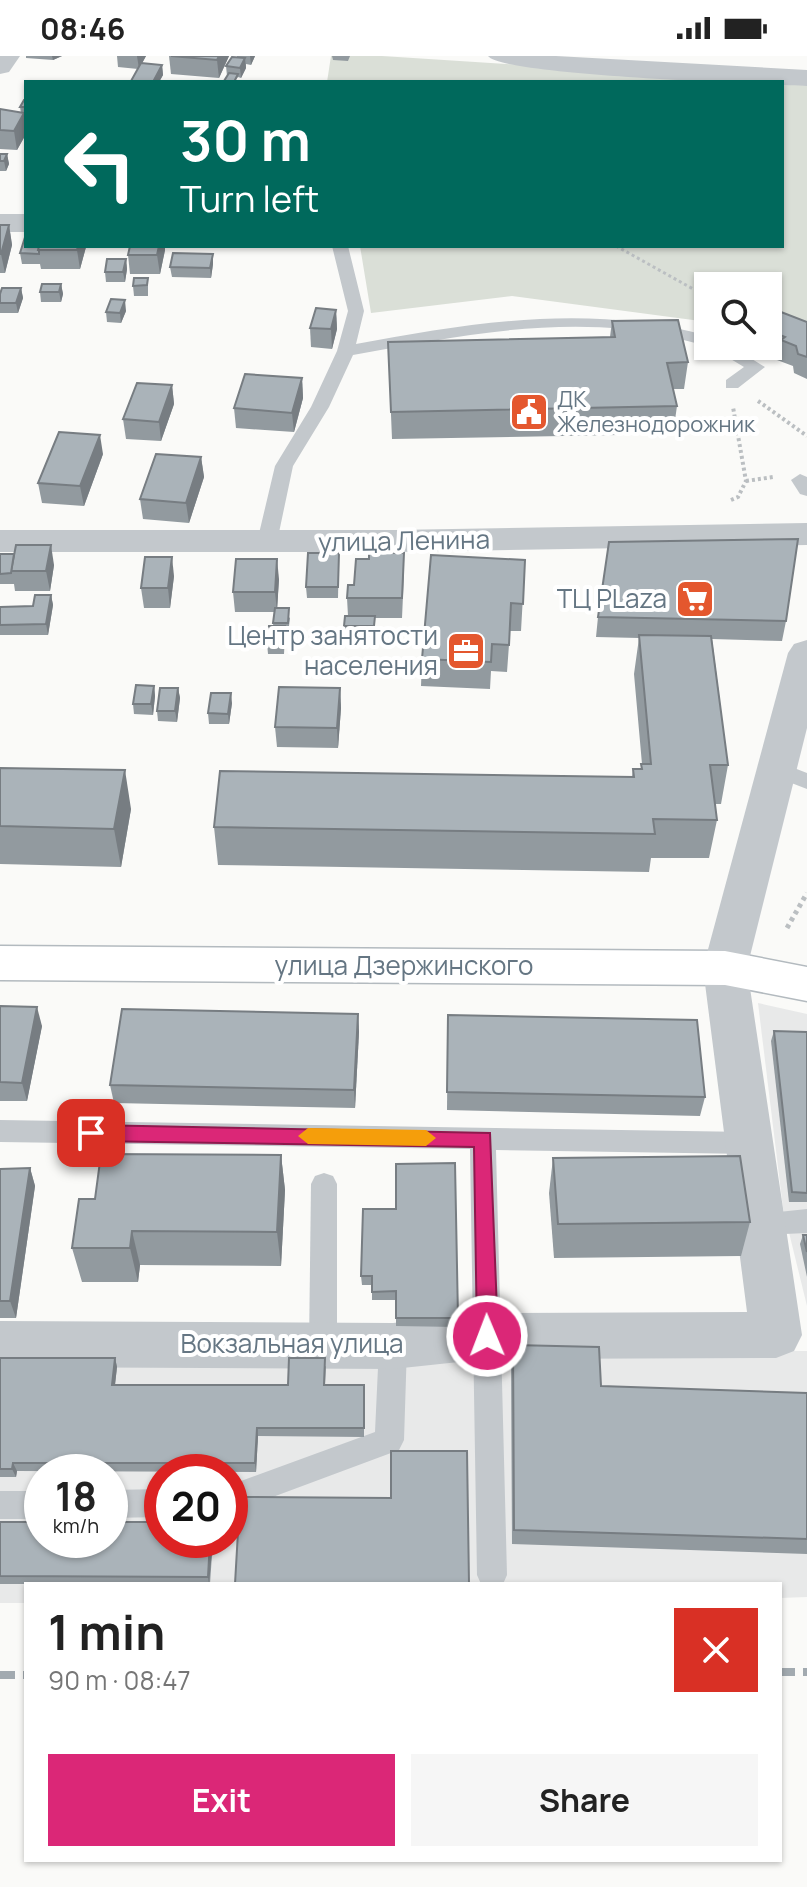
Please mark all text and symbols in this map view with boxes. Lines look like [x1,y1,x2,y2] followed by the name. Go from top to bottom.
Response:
[40,8,125,49] text: 08:46
[180,101,311,178] text: 30 m
[48,112,152,216] icon: left
[180,174,319,223] text: Turn left
[694,272,782,360] map controls
[694,272,782,360] button: search
[557,384,756,439] place label: ДК Железнодорожник
[508,391,550,433] public building icon: ДК Железнодорожник
[318,521,490,559] street label: улица Ленина
[674,578,716,620] supermarket icon: ТЦ PLaza
[557,580,667,616] place label: ТЦ PLaza
[227,617,438,683] place label: Центр занятости населения
[445,630,487,672] office icon: Центр занятости населения
[275,947,534,983] street label: улица Дзержинского
[57,1099,125,1167] pin
[69,1111,113,1155] icon: arrive
[445,1294,529,1378] position arrow
[180,1325,404,1361] street label: Вокзальная улица
[144,1454,248,1558] speed limit sign: 20
[55,1468,97,1523] text: 18
[53,1512,99,1539] text: km/h
[48,1599,165,1664] text: 1 min
[674,1608,758,1692] button: close
[48,1662,191,1698] text: 90 m · 08:47
[48,1754,395,1846] button: Exit
[411,1754,758,1846] button: Share

